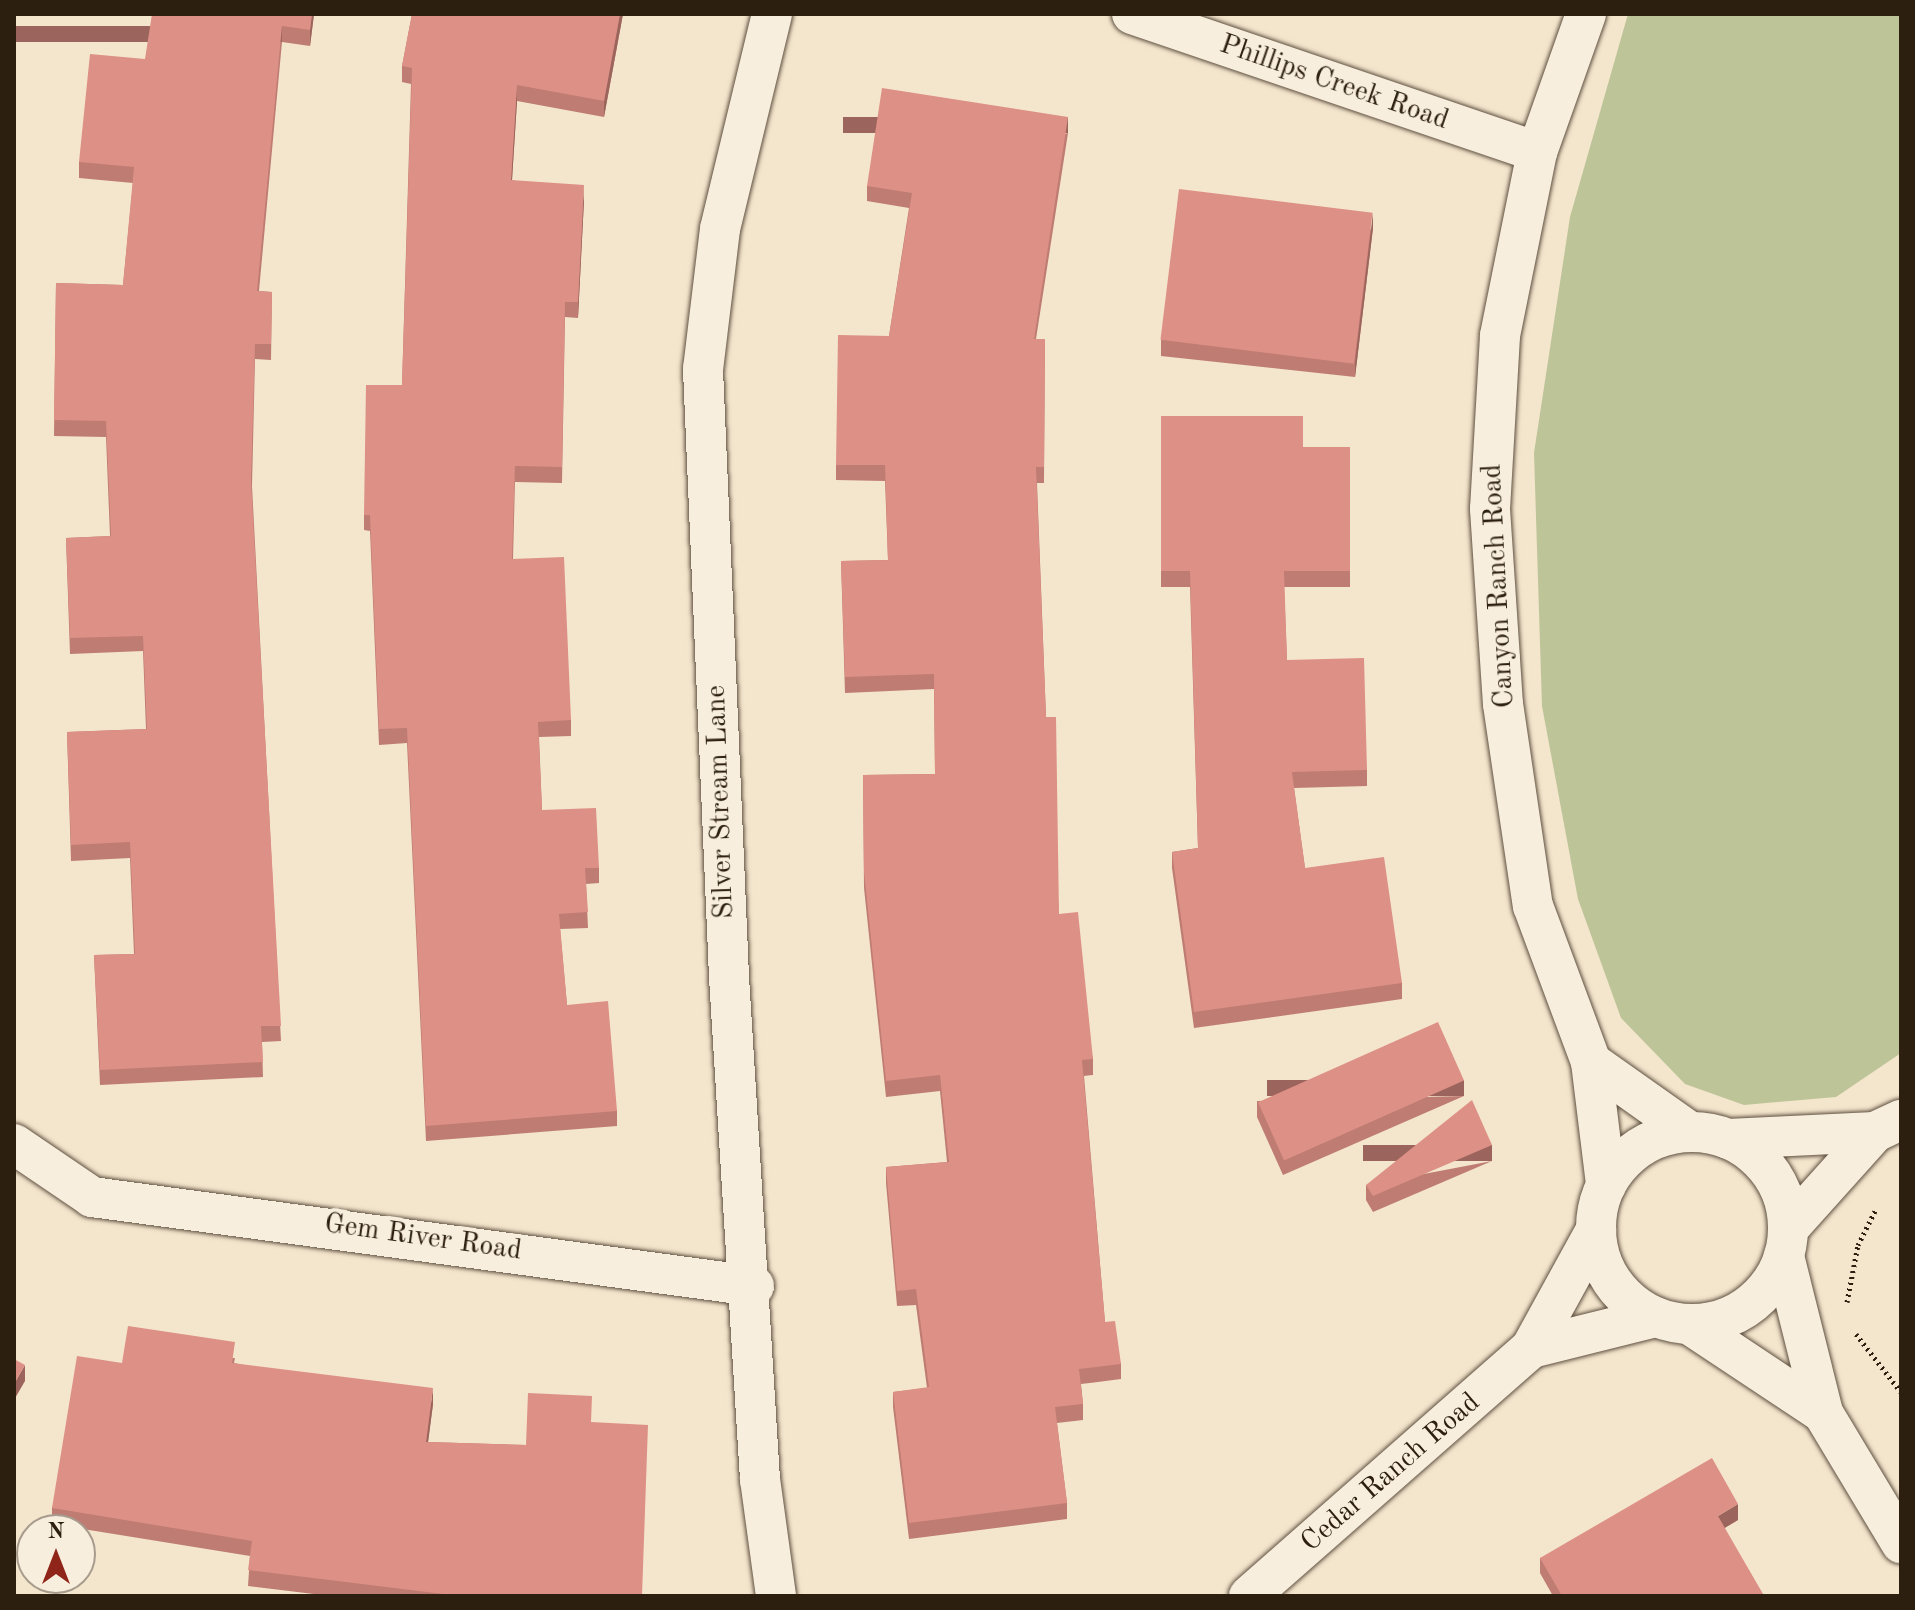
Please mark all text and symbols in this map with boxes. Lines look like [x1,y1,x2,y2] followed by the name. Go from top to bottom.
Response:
[1215,28,1453,138] street label: Phillips Creek Road
[1476,463,1522,709] street label: Canyon Ranch Road
[700,684,742,920] street label: Silver Stream Lane
[322,1208,524,1268] street label: Gem River Road
[1295,1386,1487,1560] street label: Cedar Ranch Road
[16,1514,96,1594] north arrow
[48,1521,64,1543] text: N

